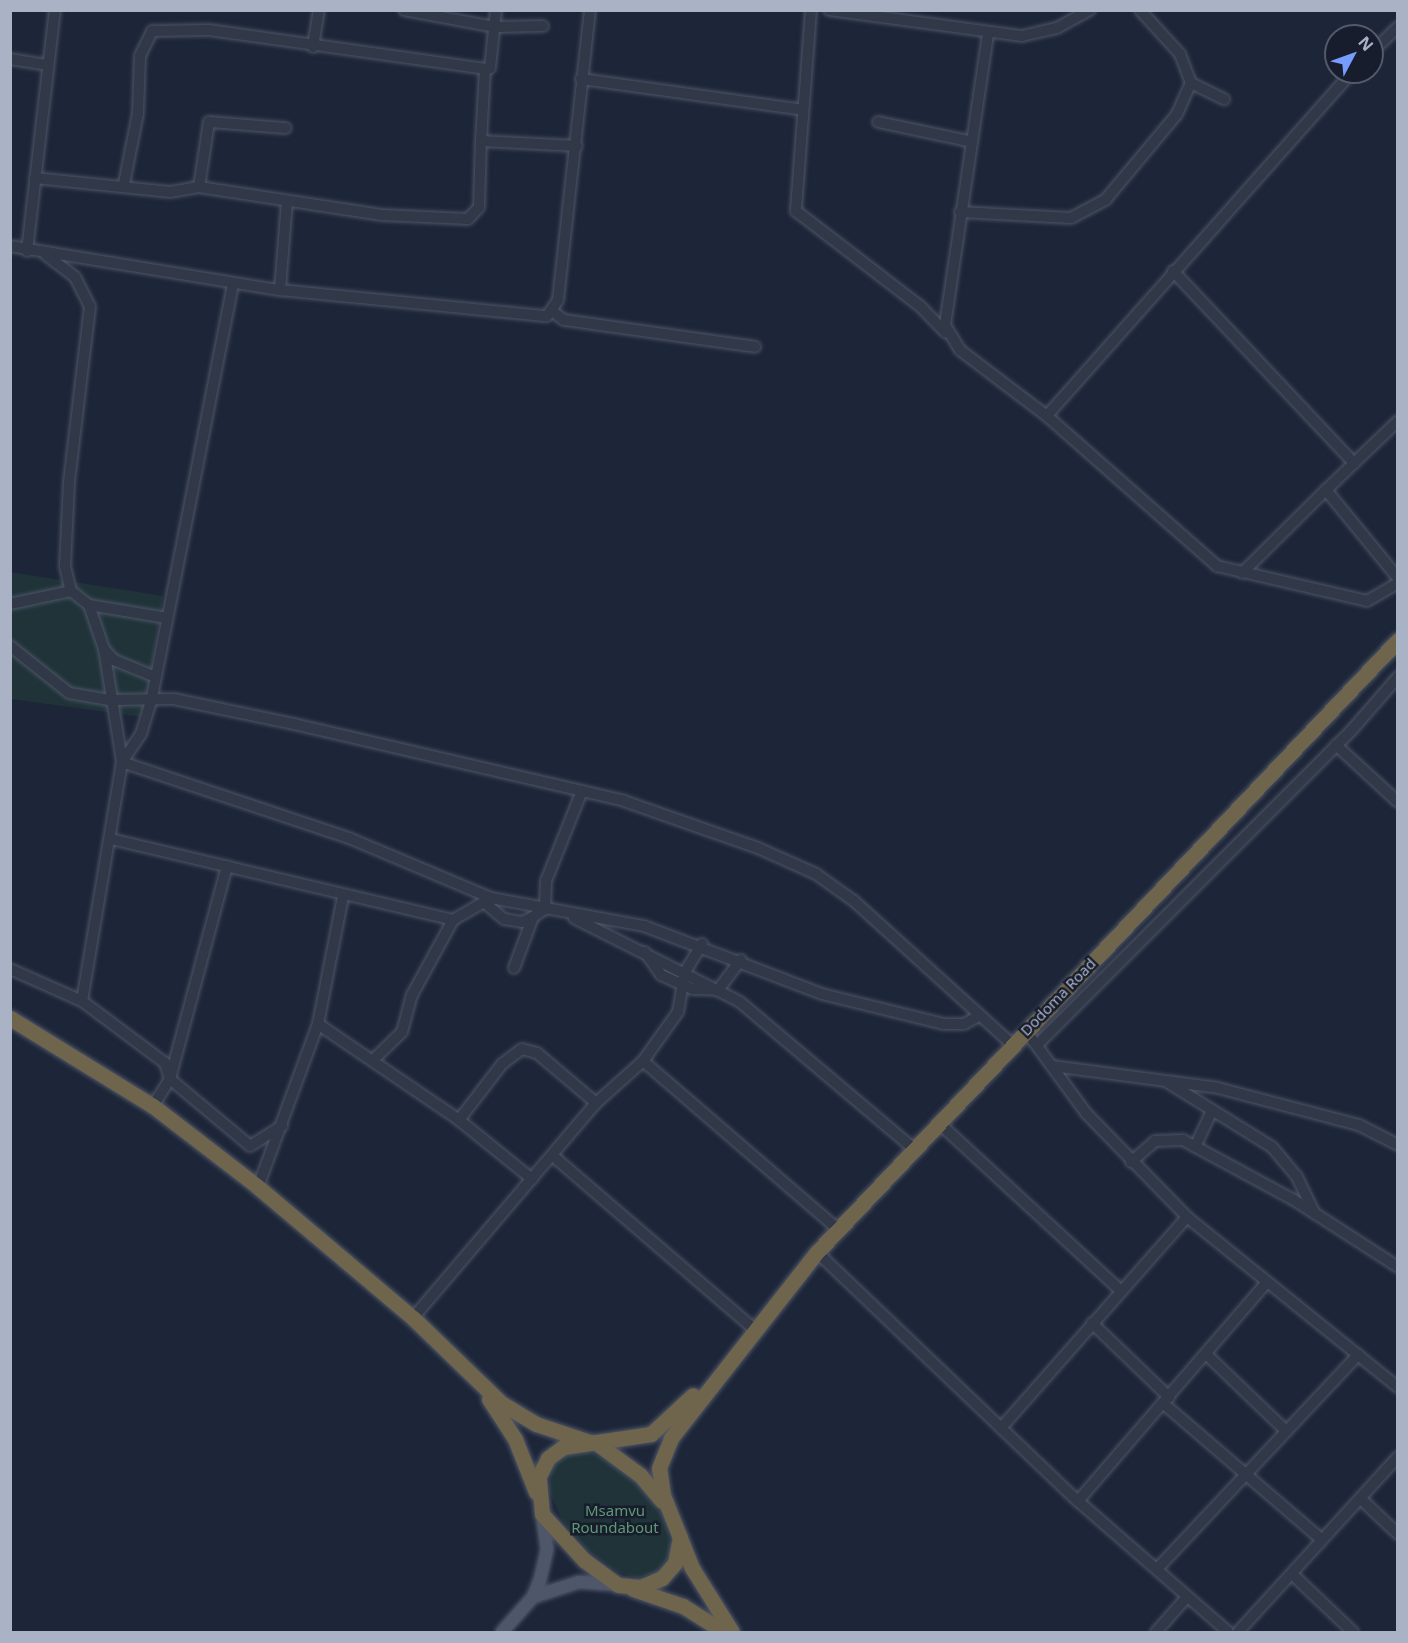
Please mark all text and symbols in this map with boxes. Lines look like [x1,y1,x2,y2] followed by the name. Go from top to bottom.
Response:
[1324,24,1384,84] north arrow
[1353,31,1379,56] text: N
[1017,955,1099,1039] street label: Dodoma Road
[571,1501,659,1536] park label: Msamvu Roundabout

